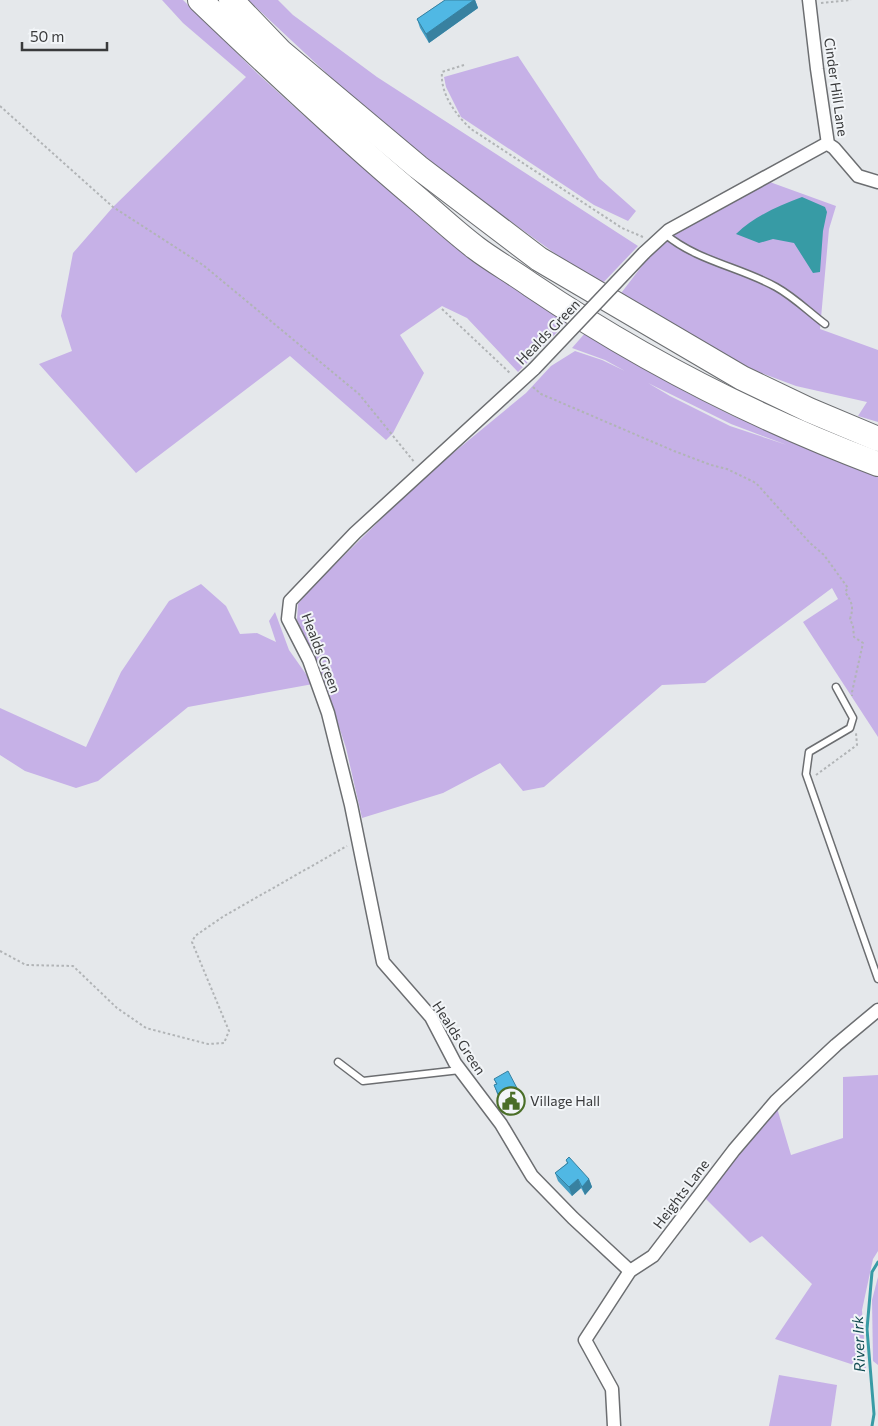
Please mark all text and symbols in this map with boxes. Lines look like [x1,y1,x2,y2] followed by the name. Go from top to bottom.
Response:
[22,20,108,52] scale bar
[30,27,64,45] text: 50 m
[821,36,852,137] street label: Cinder Hill Lane
[512,295,583,368] street label: Healds Green
[298,610,345,695] street label: Healds Green
[429,998,490,1078] street label: Healds Green
[496,1086,526,1116] public building icon: Village Hall
[530,1092,600,1109] place label: Village Hall
[649,1156,712,1232] street label: Heights Lane
[848,1315,868,1373] water label: River Irk

